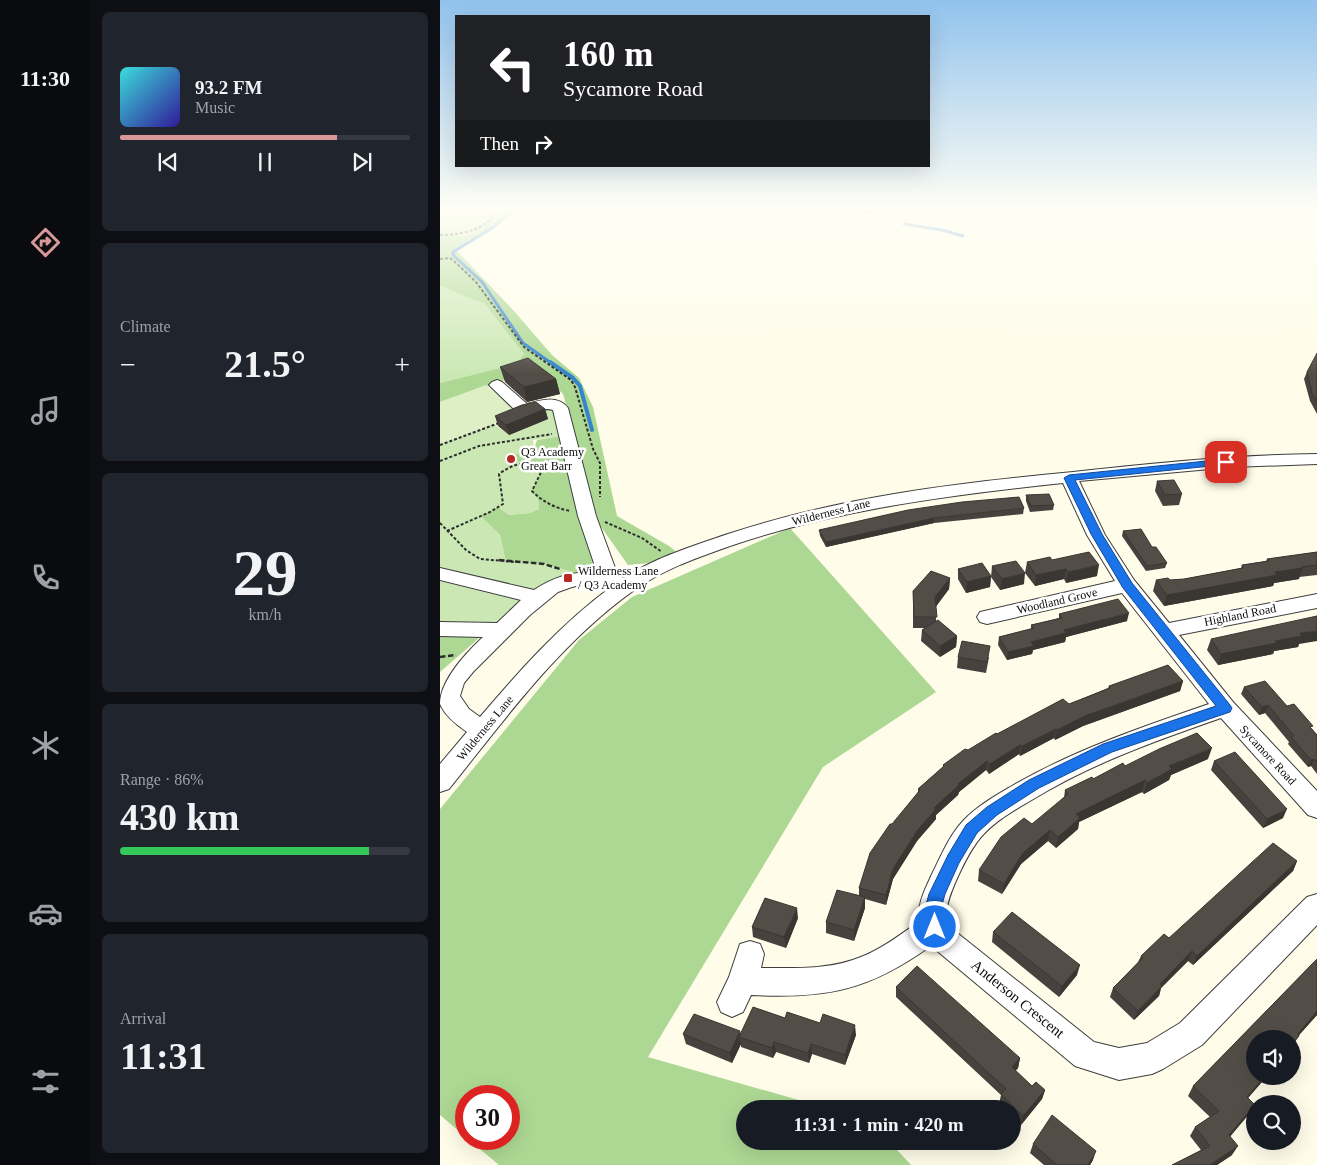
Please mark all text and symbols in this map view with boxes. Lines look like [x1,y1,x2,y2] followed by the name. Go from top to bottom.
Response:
[480,35,545,100] icon: left
[563,35,653,74] text: 160 m
[20,66,70,91] text: 11:30
[563,76,703,101] text: Sycamore Road
[195,77,263,98] text: 93.2 FM
[195,99,235,116] text: Music
[529,130,557,158] icon: right
[480,133,519,154] text: Then
[154,148,182,176] icon: previous
[251,148,279,176] icon: pause
[348,148,376,176] icon: next
[28,225,63,260] icon: directions
[120,318,171,335] text: Climate
[224,343,306,385] text: 21.5°
[120,349,136,380] text: −
[394,349,410,380] text: +
[28,393,63,428] icon: music
[1205,441,1247,483] pin
[521,445,584,473] place label: Q3 Academy Great Barr
[1212,448,1240,476] icon: arrive
[505,453,517,465] marker: Q3 Academy Great Barr
[790,495,872,529] street label: Wilderness Lane
[233,537,298,609] text: 29
[28,560,63,595] icon: phone
[578,564,658,592] place label: Wilderness Lane / Q3 Academy
[562,572,574,584] marker: Wilderness Lane / Q3 Academy
[1015,585,1099,617] street label: Woodland Grove
[1203,601,1277,629] street label: Highland Road
[249,606,281,623] text: km/h
[454,693,516,763] street label: Wilderness Lane
[1237,722,1299,788] street label: Sycamore Road
[28,728,63,763] icon: climate
[120,771,204,788] text: Range · 86%
[120,796,239,838] text: 430 km
[28,896,63,931] icon: car
[908,900,960,952] position arrow
[968,957,1068,1042] street label: Anderson Crescent
[120,1010,166,1027] text: Arrival
[1246,1030,1301,1150] map controls
[1246,1030,1301,1085] button: sound
[120,1035,207,1077] text: 11:31
[28,1064,63,1099] icon: filters
[455,1085,520,1150] speed limit sign: 30
[1246,1095,1301,1150] button: search
[794,1114,963,1135] text: 11:31 · 1 min · 420 m

